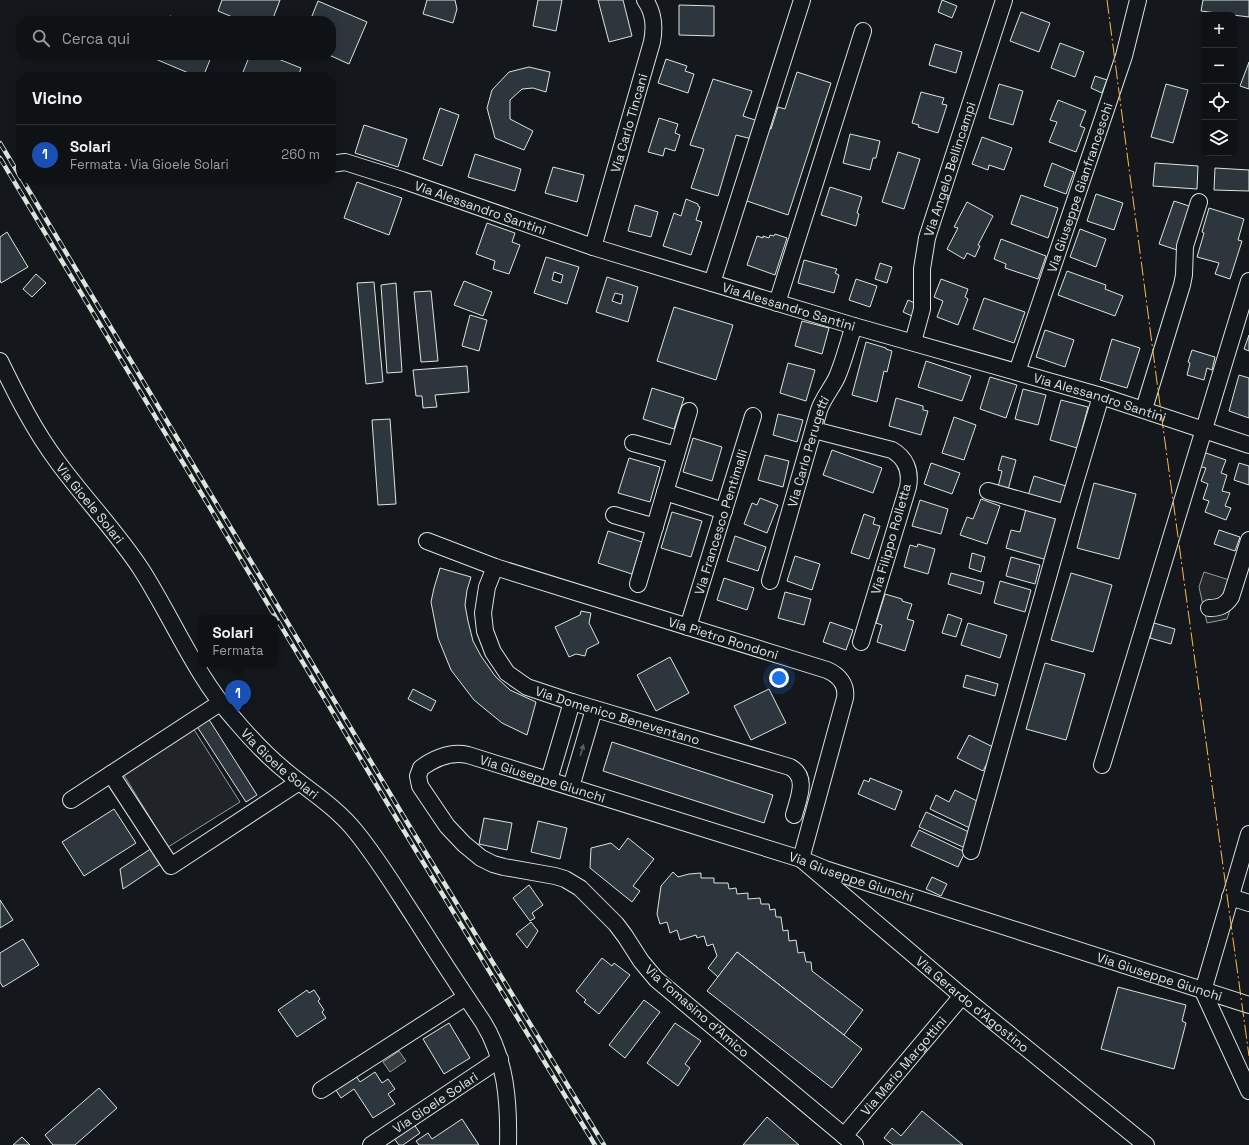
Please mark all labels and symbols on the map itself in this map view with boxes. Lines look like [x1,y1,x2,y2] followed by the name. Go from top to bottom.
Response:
[606,72,651,174] street label: Via Carlo Tincani
[920,100,979,239] street label: Via Angelo Bellincampi
[1043,100,1116,275] street label: Via Giuseppe Gianfranceschi
[412,177,548,238] street label: Via Alessandro Santini
[720,278,857,334] street label: Via Alessandro Santini
[1031,369,1169,426] street label: Via Alessandro Santini
[783,393,833,509] street label: Via Carlo Perugetti
[690,447,751,597] street label: Via Francesco Pentimalli
[53,459,128,547] street label: Via Gioele Solari
[867,481,915,596] street label: Via Filippo Rolletta
[666,613,781,663] street label: Via Pietro Rondoni
[769,668,789,688] your location
[225,680,251,713] pin: 1
[533,682,702,748] street label: Via Domenico Beneventano
[237,724,322,802] street label: Via Gioele Solari
[579,743,585,755] one-way arrow
[478,751,608,806] street label: Via Giuseppe Giunchi
[787,847,916,905] street label: Via Giuseppe Giunchi
[1095,948,1224,1004] street label: Via Giuseppe Giunchi
[913,952,1033,1056] street label: Via Gerardo d'Agostino
[641,961,753,1061] street label: Via Tomasino d'Amico
[857,1013,950,1119] street label: Via Mario Margottini
[389,1068,481,1137] street label: Via Gioele Solari

